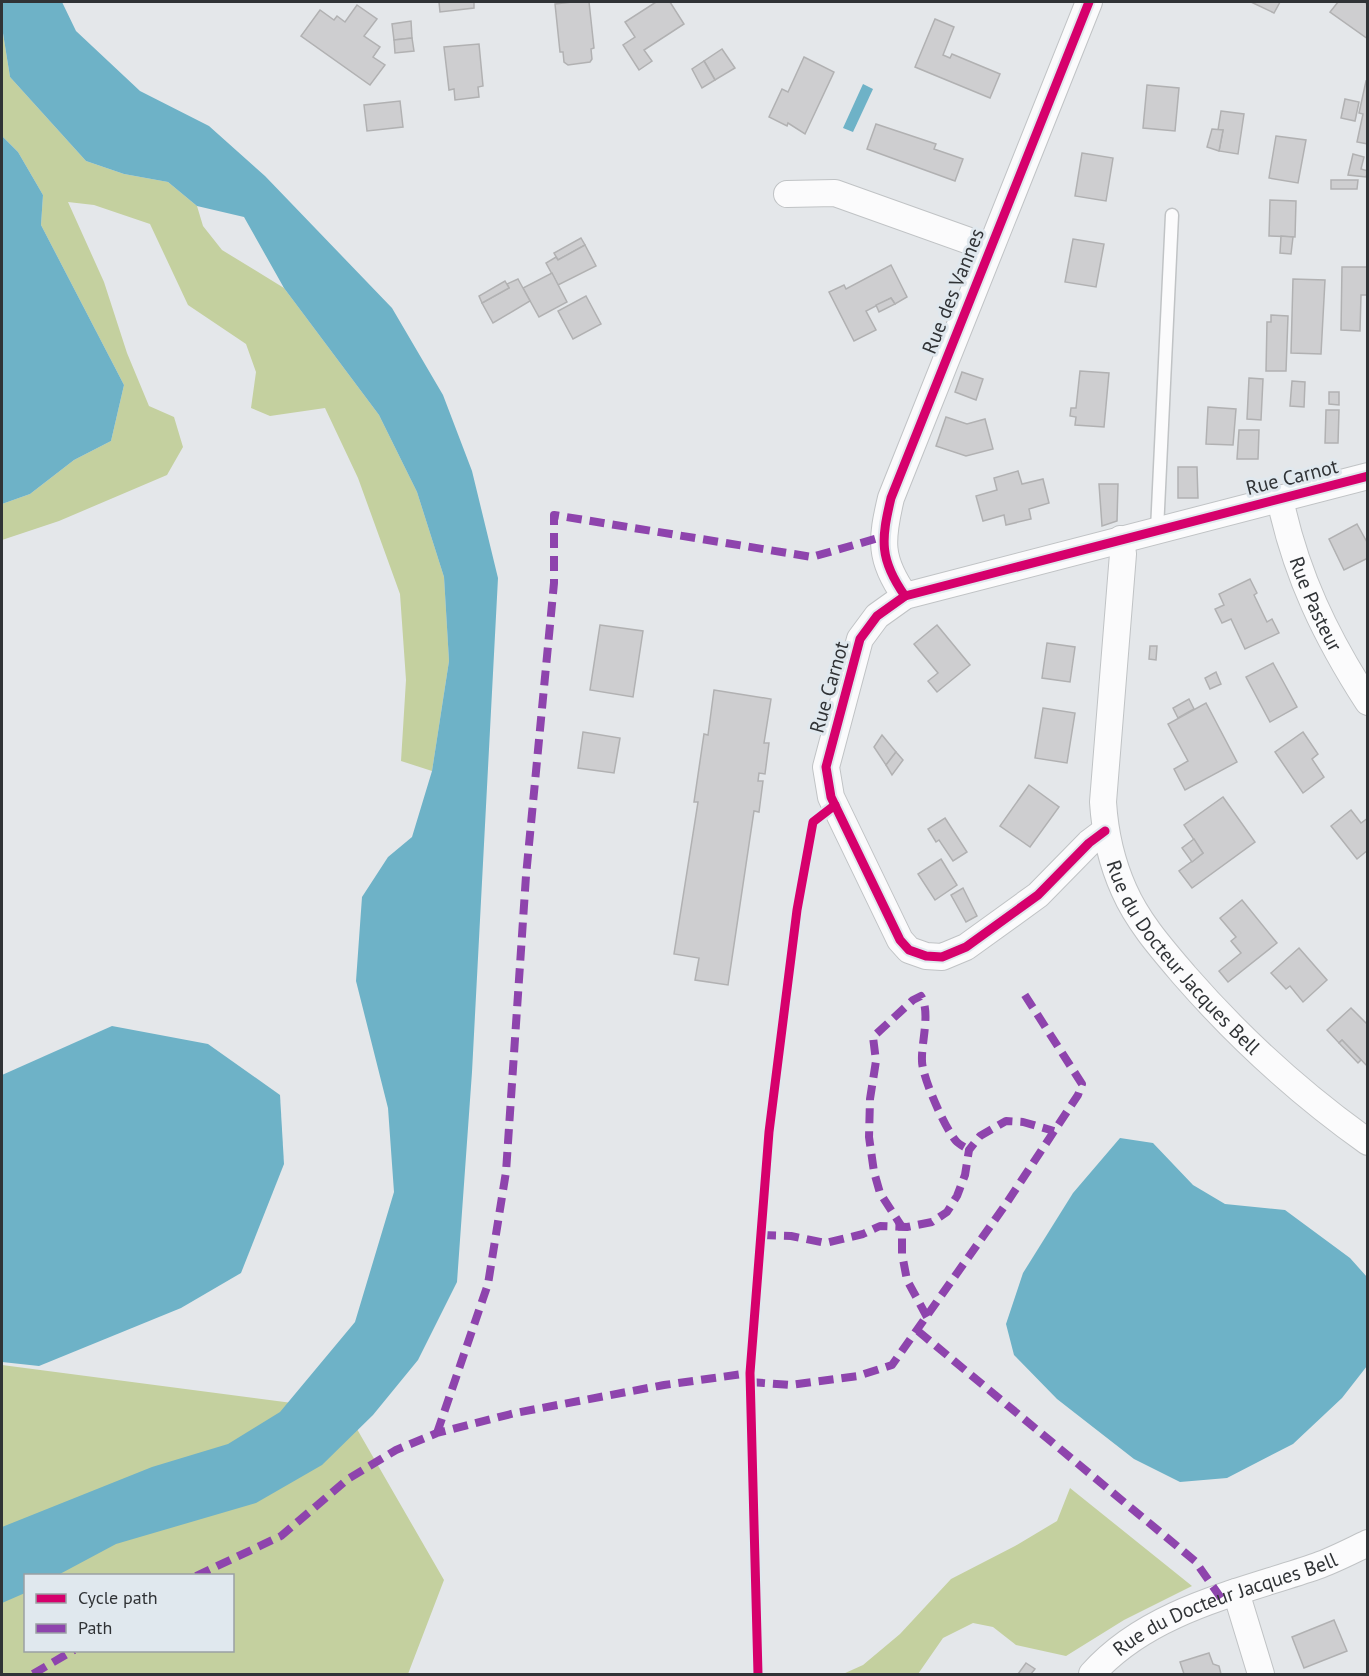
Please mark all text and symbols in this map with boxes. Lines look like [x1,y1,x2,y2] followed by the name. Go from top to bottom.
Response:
[916,225,990,357] street label: Rue des Vannes
[1243,453,1341,501] street label: Rue Carnot
[1284,553,1348,656] street label: Rue Pasteur
[804,638,855,736] street label: Rue Carnot
[1101,857,1266,1060] street label: Rue du Docteur Jacques Bell
[1108,1546,1341,1662] street label: Rue du Docteur Jacques Bell
[24,1574,234,1652] legend
[78,1586,158,1609] text: Cycle path
[78,1616,112,1639] text: Path

